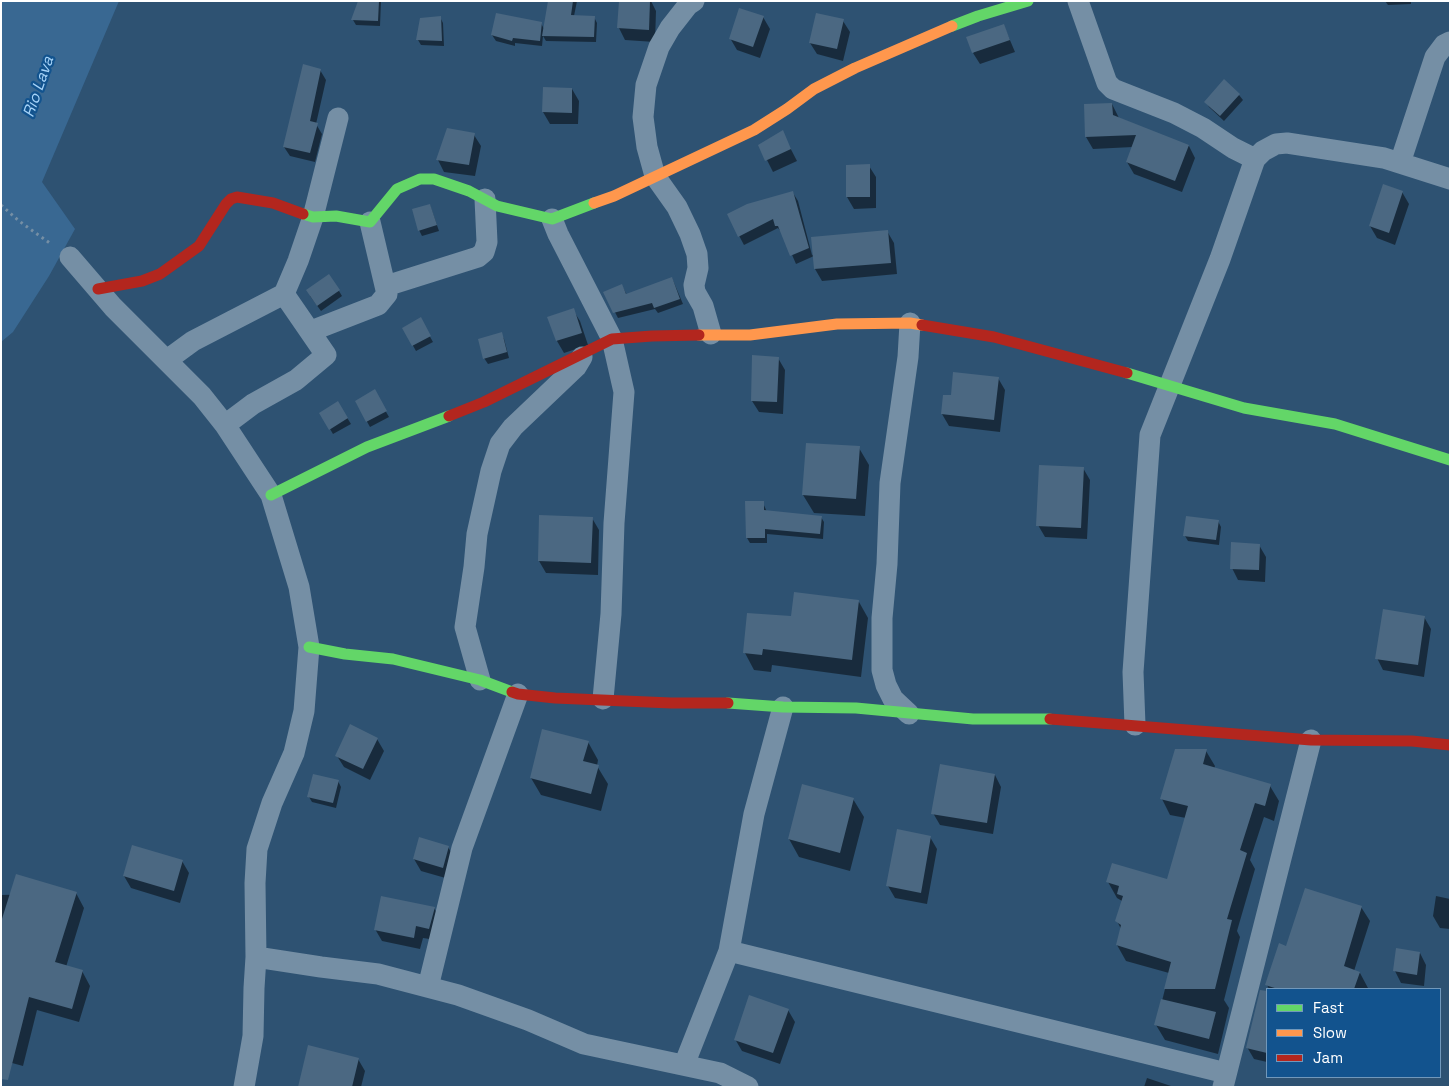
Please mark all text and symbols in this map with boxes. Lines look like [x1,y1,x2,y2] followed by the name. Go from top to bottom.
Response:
[20,54,58,120] water label: Rio Lava
[1266,988,1441,1078] legend
[1313,998,1344,1017] text: Fast
[1313,1023,1347,1042] text: Slow
[1313,1048,1343,1067] text: Jam

